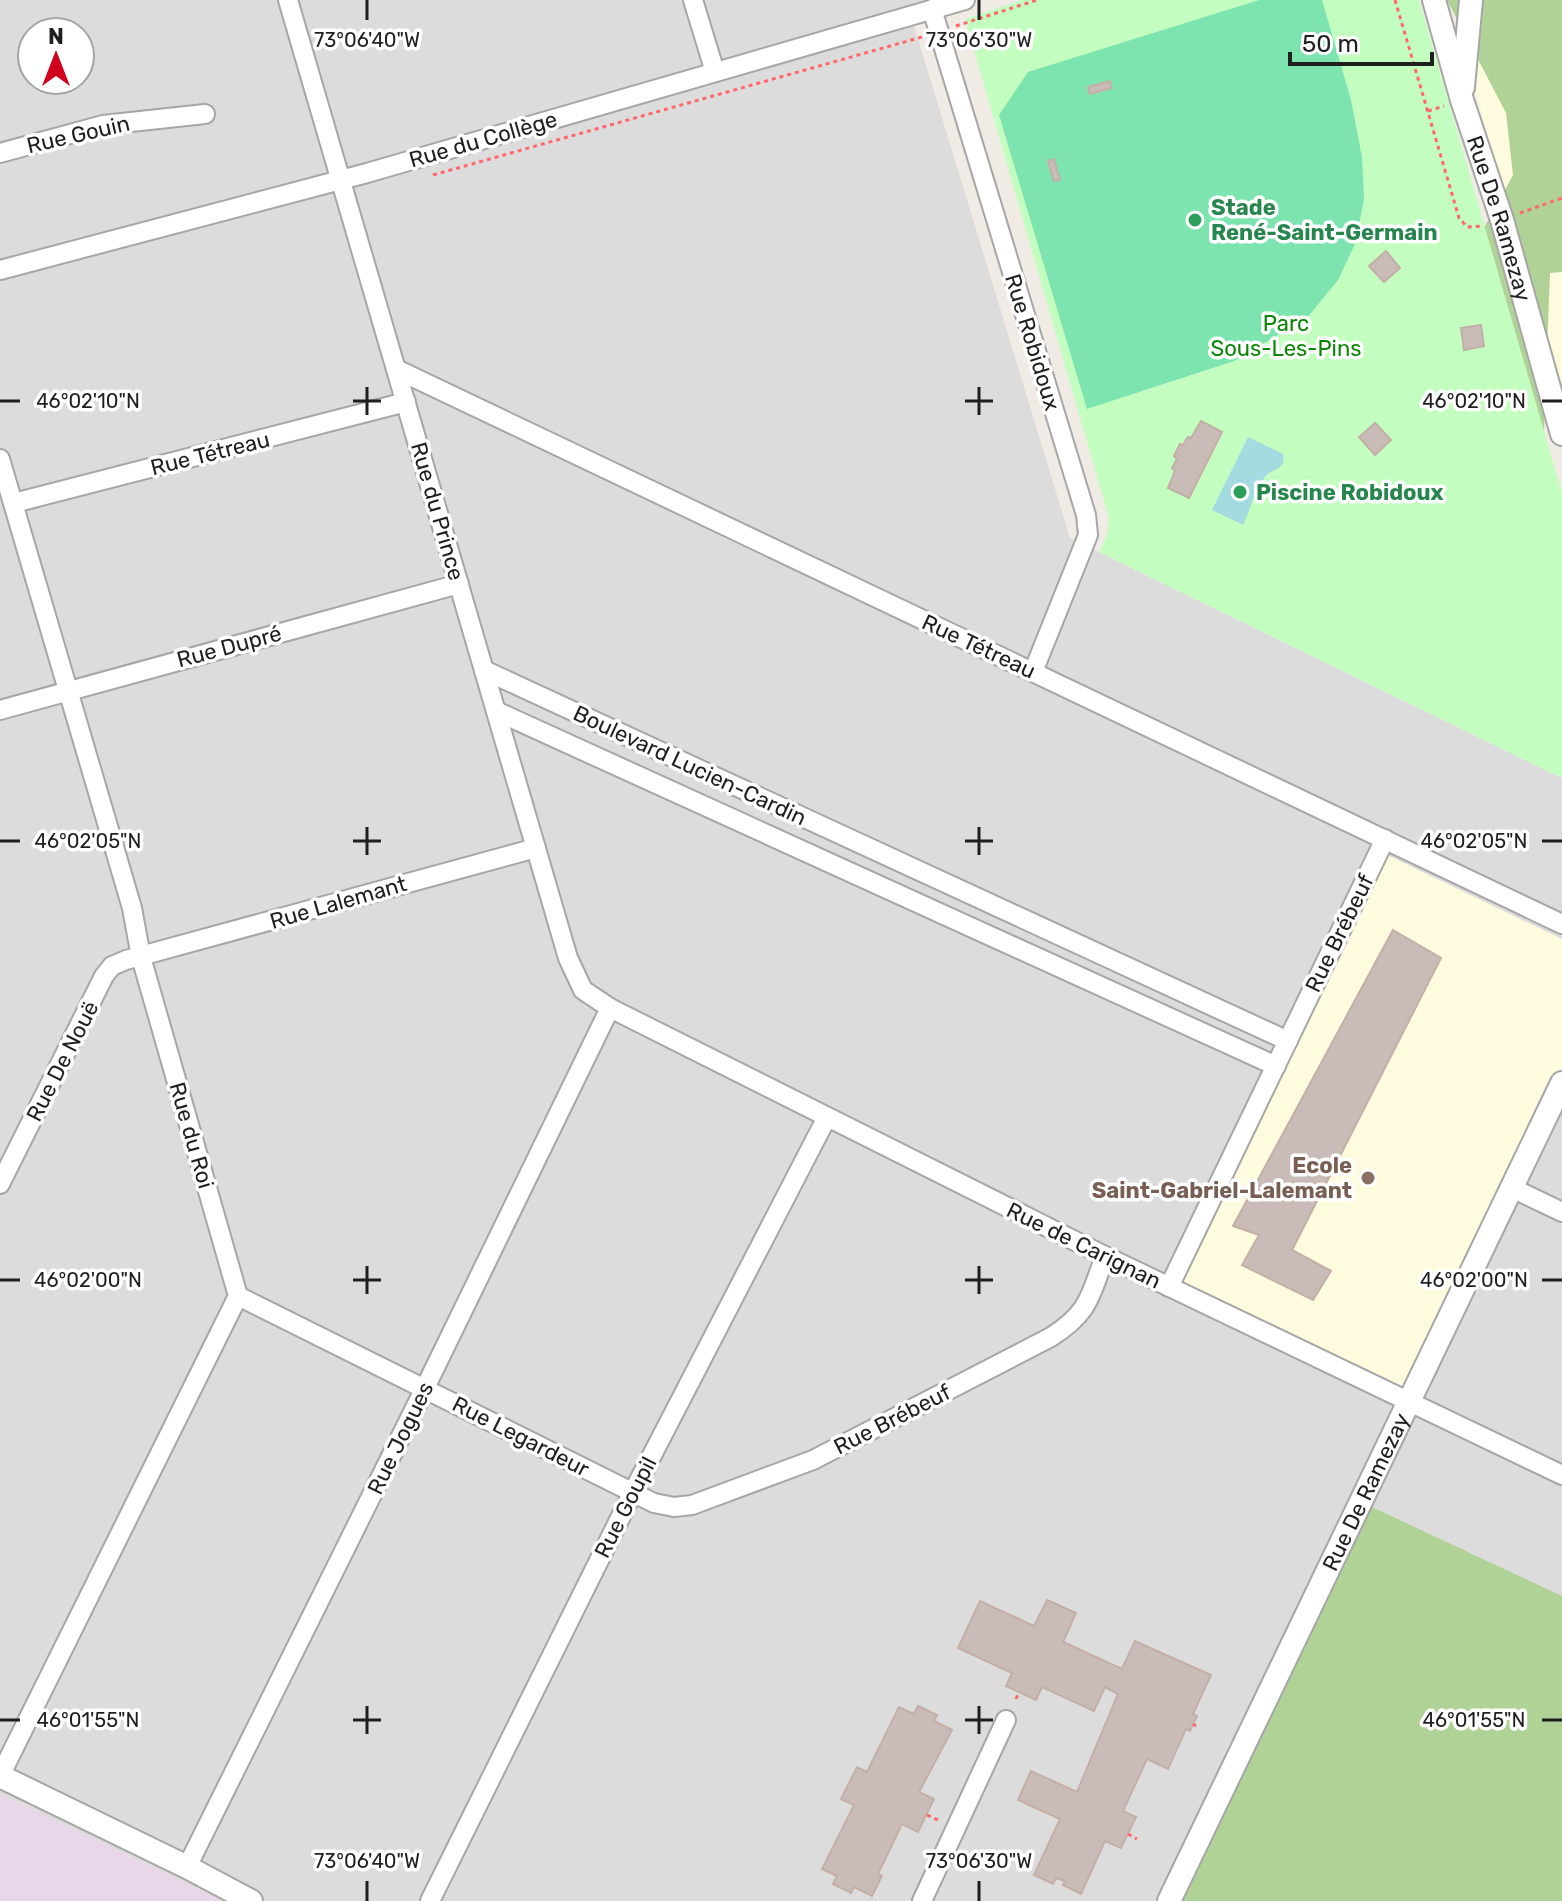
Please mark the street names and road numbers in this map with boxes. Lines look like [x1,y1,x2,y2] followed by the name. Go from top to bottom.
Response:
[406,105,560,174] street label: Rue du Collège
[24,110,132,159] street label: Rue Gouin
[1461,132,1537,304] street label: Rue De Ramezay
[999,271,1066,414] street label: Rue Robidoux
[148,426,273,481] street label: Rue Tétreau
[405,439,470,583] street label: Rue du Prince
[918,608,1040,685] street label: Rue Tétreau
[174,620,284,673] street label: Rue Dupré
[569,700,811,831] street label: Boulevard Lucien-Cardin
[1299,869,1380,997] street label: Rue Brébeuf
[267,870,410,935] street label: Rue Lalemant
[21,996,104,1126] street label: Rue De Nouë
[163,1079,220,1191] street label: Rue du Roi
[1002,1196,1165,1295] street label: Rue de Carignan
[362,1378,439,1499] street label: Rue Jogues
[829,1378,956,1460] street label: Rue Brébeuf
[448,1390,594,1483] street label: Rue Legardeur
[1317,1409,1415,1575] street label: Rue De Ramezay
[588,1452,662,1562] street label: Rue Goupil

